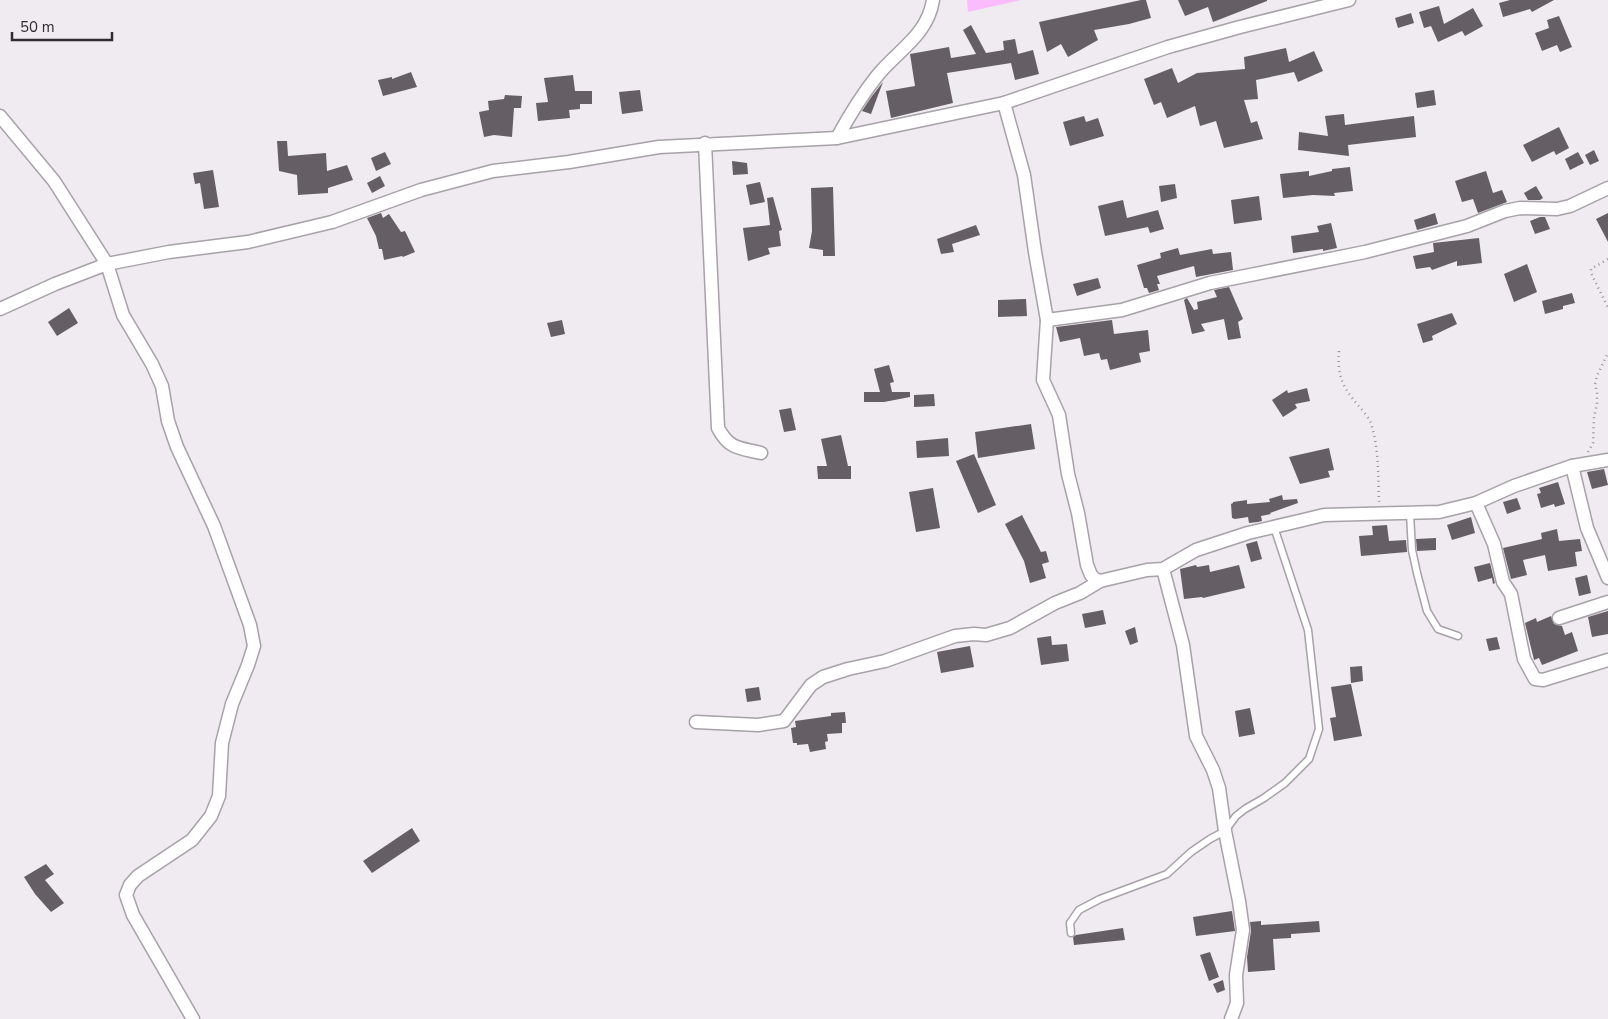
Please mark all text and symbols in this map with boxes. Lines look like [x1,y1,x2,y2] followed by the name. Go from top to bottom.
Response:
[12,10,112,42] scale bar
[20,17,55,37] text: 50 m

